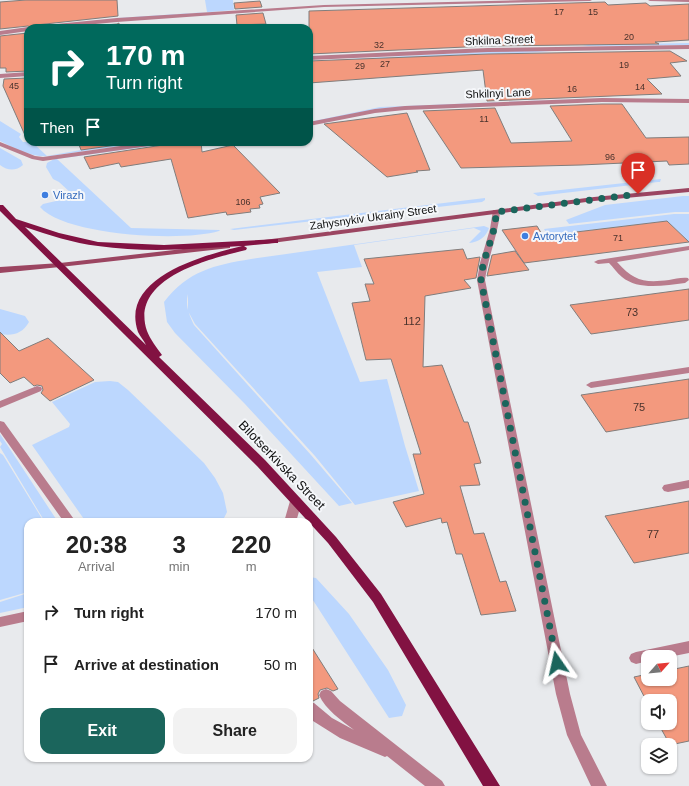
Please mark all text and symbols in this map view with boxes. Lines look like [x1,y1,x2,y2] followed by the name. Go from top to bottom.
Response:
[554,7,564,17] house number: 17
[588,7,598,17] house number: 15
[624,32,634,42] house number: 20
[465,33,533,47] street label: Shkilna Street
[40,40,92,92] icon: right
[106,40,185,71] text: 170 m
[374,40,384,50] house number: 32
[380,59,390,69] house number: 27
[619,60,629,70] house number: 19
[355,61,365,71] house number: 29
[106,73,182,93] text: Turn right
[9,81,19,91] house number: 45
[635,82,645,92] house number: 14
[567,84,577,94] house number: 16
[465,86,531,100] street label: Shkilnyi Lane
[479,114,489,124] house number: 11
[82,116,104,138] icon: arrive
[40,119,74,136] text: Then
[605,152,615,162] house number: 96
[621,153,655,194] pin
[627,159,649,181] icon: arrive
[53,189,84,201] place label: Virazh
[40,190,50,200] marker: Virazh
[235,197,251,207] house number: 106
[309,202,437,232] street label: Zahysnykiv Ukrainy Street
[533,230,576,242] place label: Avtorytet
[520,231,530,241] marker: Avtorytet
[613,233,623,243] house number: 71
[626,306,638,318] house number: 73
[403,315,421,327] house number: 112
[633,401,645,413] house number: 75
[236,417,329,513] street label: Bilotserkivska Street
[647,528,659,540] house number: 77
[66,531,127,558] text: 20:38
[172,531,186,558] text: 3
[231,531,271,558] text: 220
[78,559,115,574] text: Arrival
[169,559,190,574] text: min
[246,559,257,574] text: m
[40,601,62,623] icon: right
[74,604,144,621] text: Turn right
[255,604,297,621] text: 170 m
[536,642,578,684] position arrow
[641,650,677,686] north arrow
[641,650,677,774] map controls
[40,653,62,675] icon: arrive
[74,656,219,673] text: Arrive at destination
[264,656,297,673] text: 50 m
[641,694,677,730] button: sound
[40,708,165,754] button: Exit
[173,708,297,754] button: Share
[641,738,677,774] button: layers

